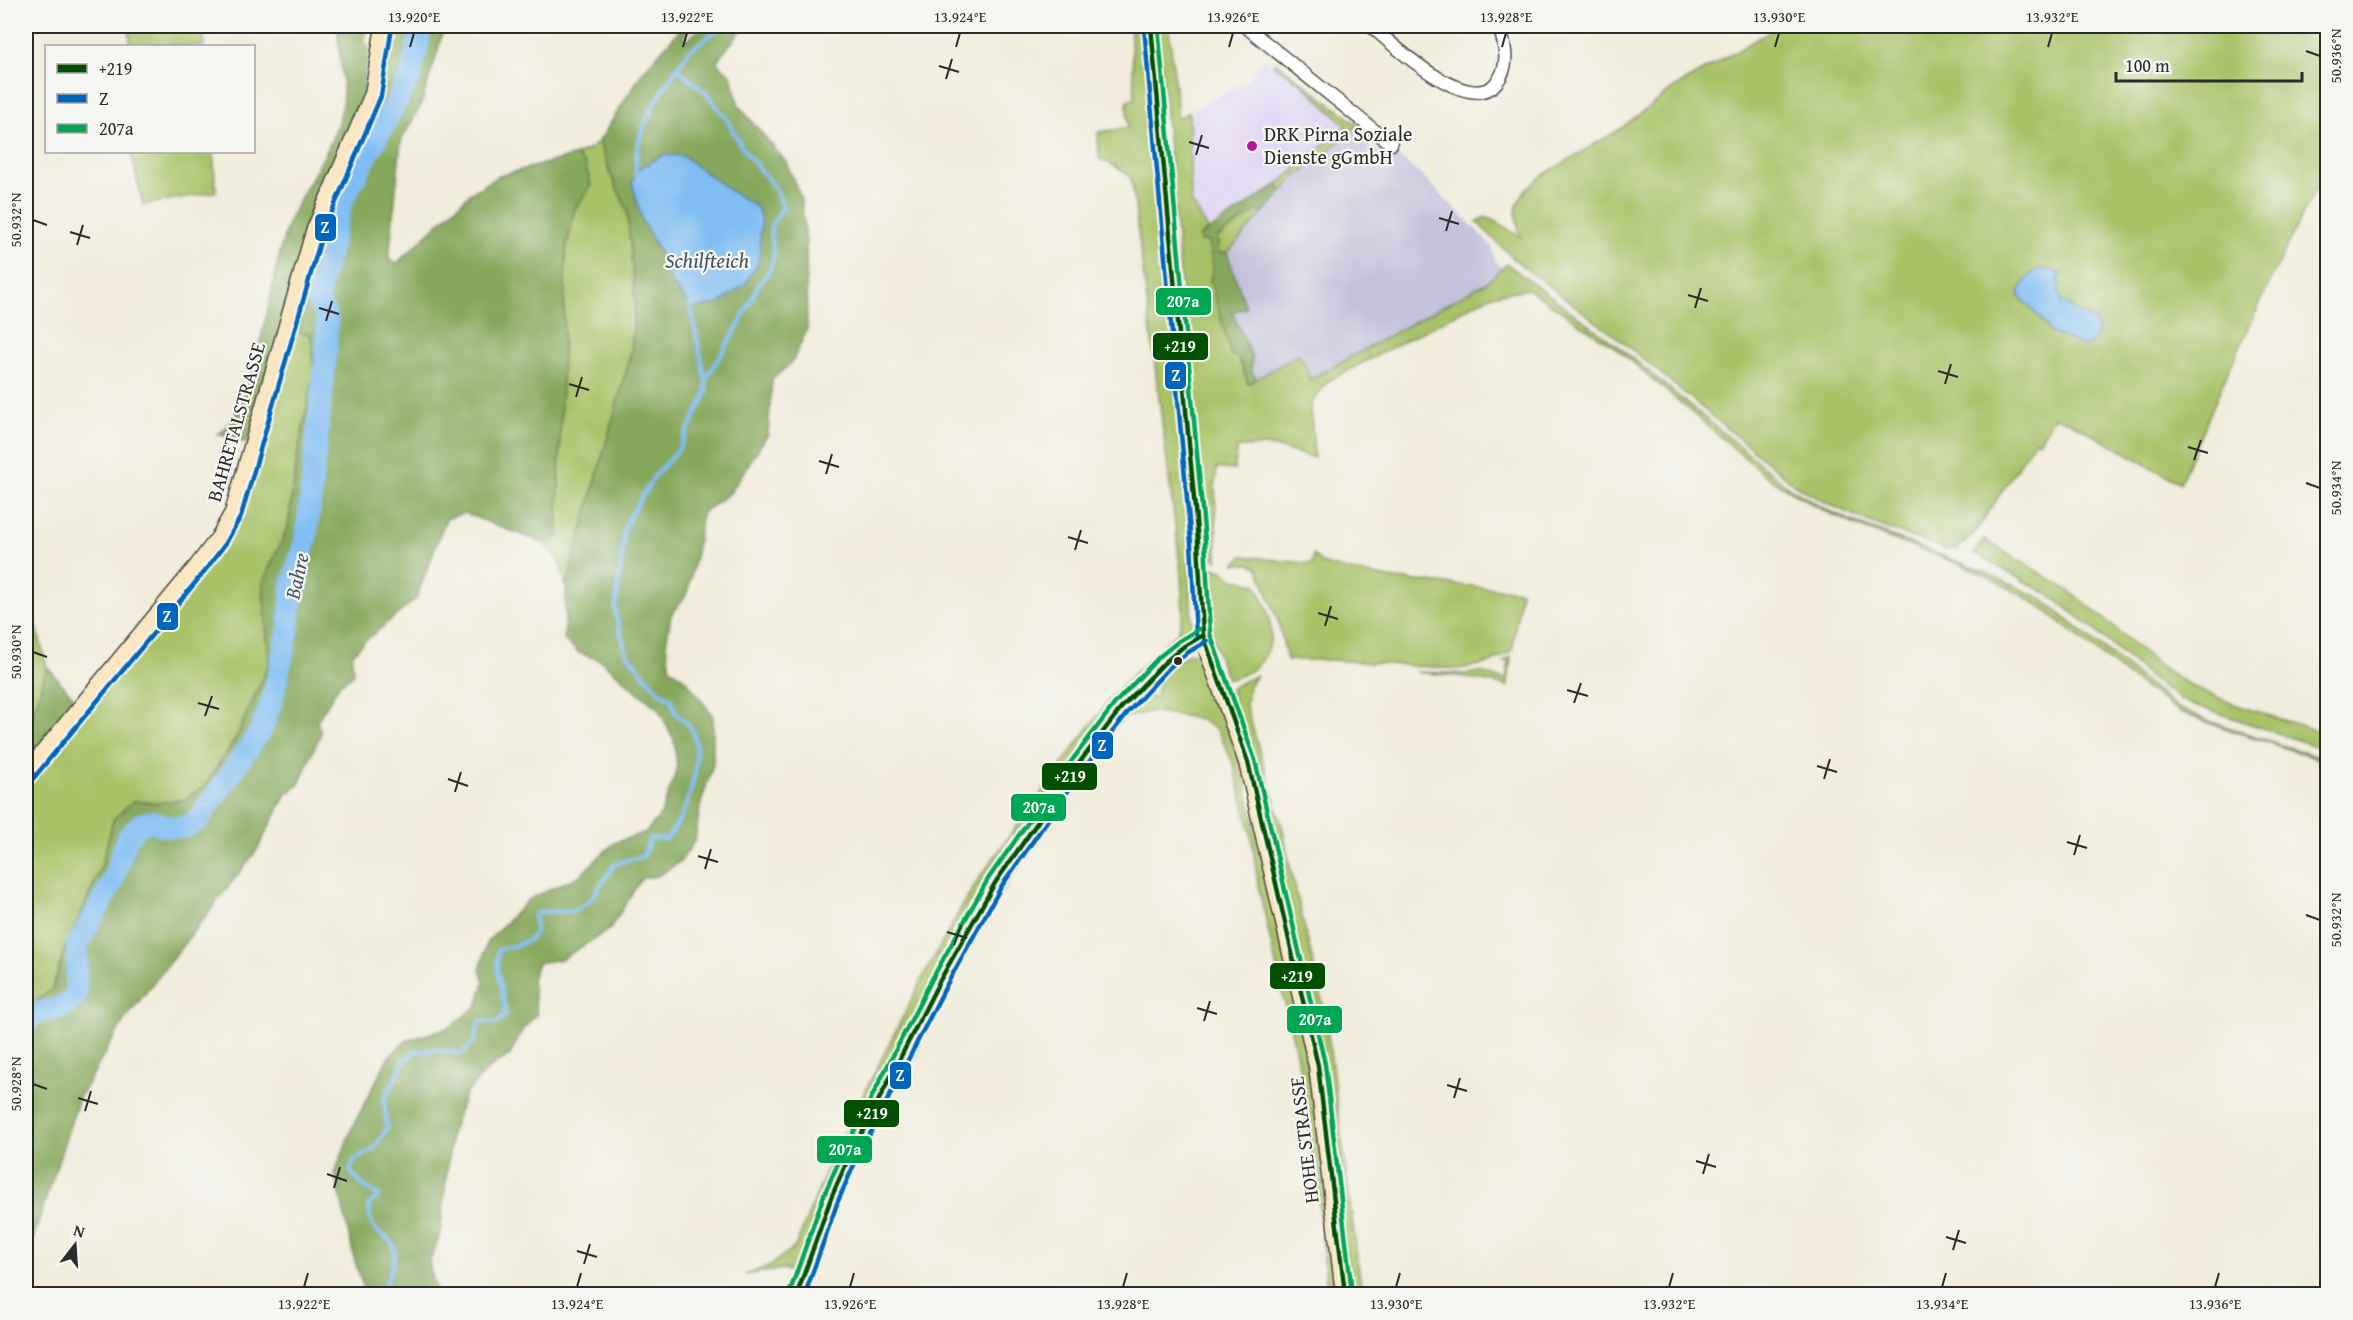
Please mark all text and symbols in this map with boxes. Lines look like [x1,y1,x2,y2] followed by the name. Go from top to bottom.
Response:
[388,6,441,27] text: 13.920°E
[661,6,714,27] text: 13.922°E
[934,6,987,27] text: 13.924°E
[1207,6,1260,27] text: 13.926°E
[1480,6,1533,27] text: 13.928°E
[1753,6,1806,27] text: 13.930°E
[2026,6,2079,27] text: 13.932°E
[2325,28,2346,83] text: 50.936°N
[45,45,255,153] legend
[2116,45,2302,83] scale bar
[2125,52,2170,79] text: 100 m
[99,55,132,82] text: +219
[99,85,109,112] text: Z
[99,115,134,142] text: 207a
[1264,119,1412,171] place label: DRK Pirna Soziale Dienste gGmbH
[1245,139,1259,153] marker: DRK Pirna Soziale Dienste gGmbH
[5,192,26,247] text: 50.932°N
[314,213,337,242] line badge: Z
[321,215,330,239] text: Z
[665,245,749,276] water label: Schilfteich
[1155,287,1212,316] line badge: 207a
[1166,289,1200,313] text: 207a
[1152,332,1209,361] line badge: +219
[1164,334,1196,358] text: +219
[199,339,272,505] street label: BAHRETALSTRASSE
[1164,361,1187,390] line badge: Z
[1172,363,1181,387] text: Z
[2325,460,2346,515] text: 50.934°N
[276,550,317,603] water label: Bahre
[156,602,179,631] line badge: Z
[163,604,172,628] text: Z
[5,624,26,679] text: 50.930°N
[1172,655,1184,667] unlabelled marker
[1091,731,1114,760] line badge: Z
[1098,733,1107,757] text: Z
[1041,762,1098,791] line badge: +219
[1054,764,1086,788] text: +219
[1010,793,1067,822] line badge: 207a
[1022,795,1056,819] text: 207a
[2325,892,2346,947] text: 50.932°N
[1269,962,1326,990] line badge: +219
[1281,964,1313,988] text: +219
[1286,1005,1343,1034] line badge: 207a
[1298,1007,1332,1031] text: 207a
[5,1056,26,1111] text: 50.928°N
[889,1061,912,1090] line badge: Z
[896,1063,905,1087] text: Z
[1281,1075,1326,1205] street label: HOHE STRASSE
[843,1099,900,1128] line badge: +219
[856,1101,888,1125] text: +219
[816,1135,873,1164] line badge: 207a
[828,1137,862,1161] text: 207a
[45,1215,105,1275] north arrow
[71,1218,88,1244] text: N
[278,1293,331,1314] text: 13.922°E
[551,1293,604,1314] text: 13.924°E
[824,1293,877,1314] text: 13.926°E
[1097,1293,1150,1314] text: 13.928°E
[1370,1293,1423,1314] text: 13.930°E
[1643,1293,1696,1314] text: 13.932°E
[1916,1293,1969,1314] text: 13.934°E
[2189,1293,2242,1314] text: 13.936°E

